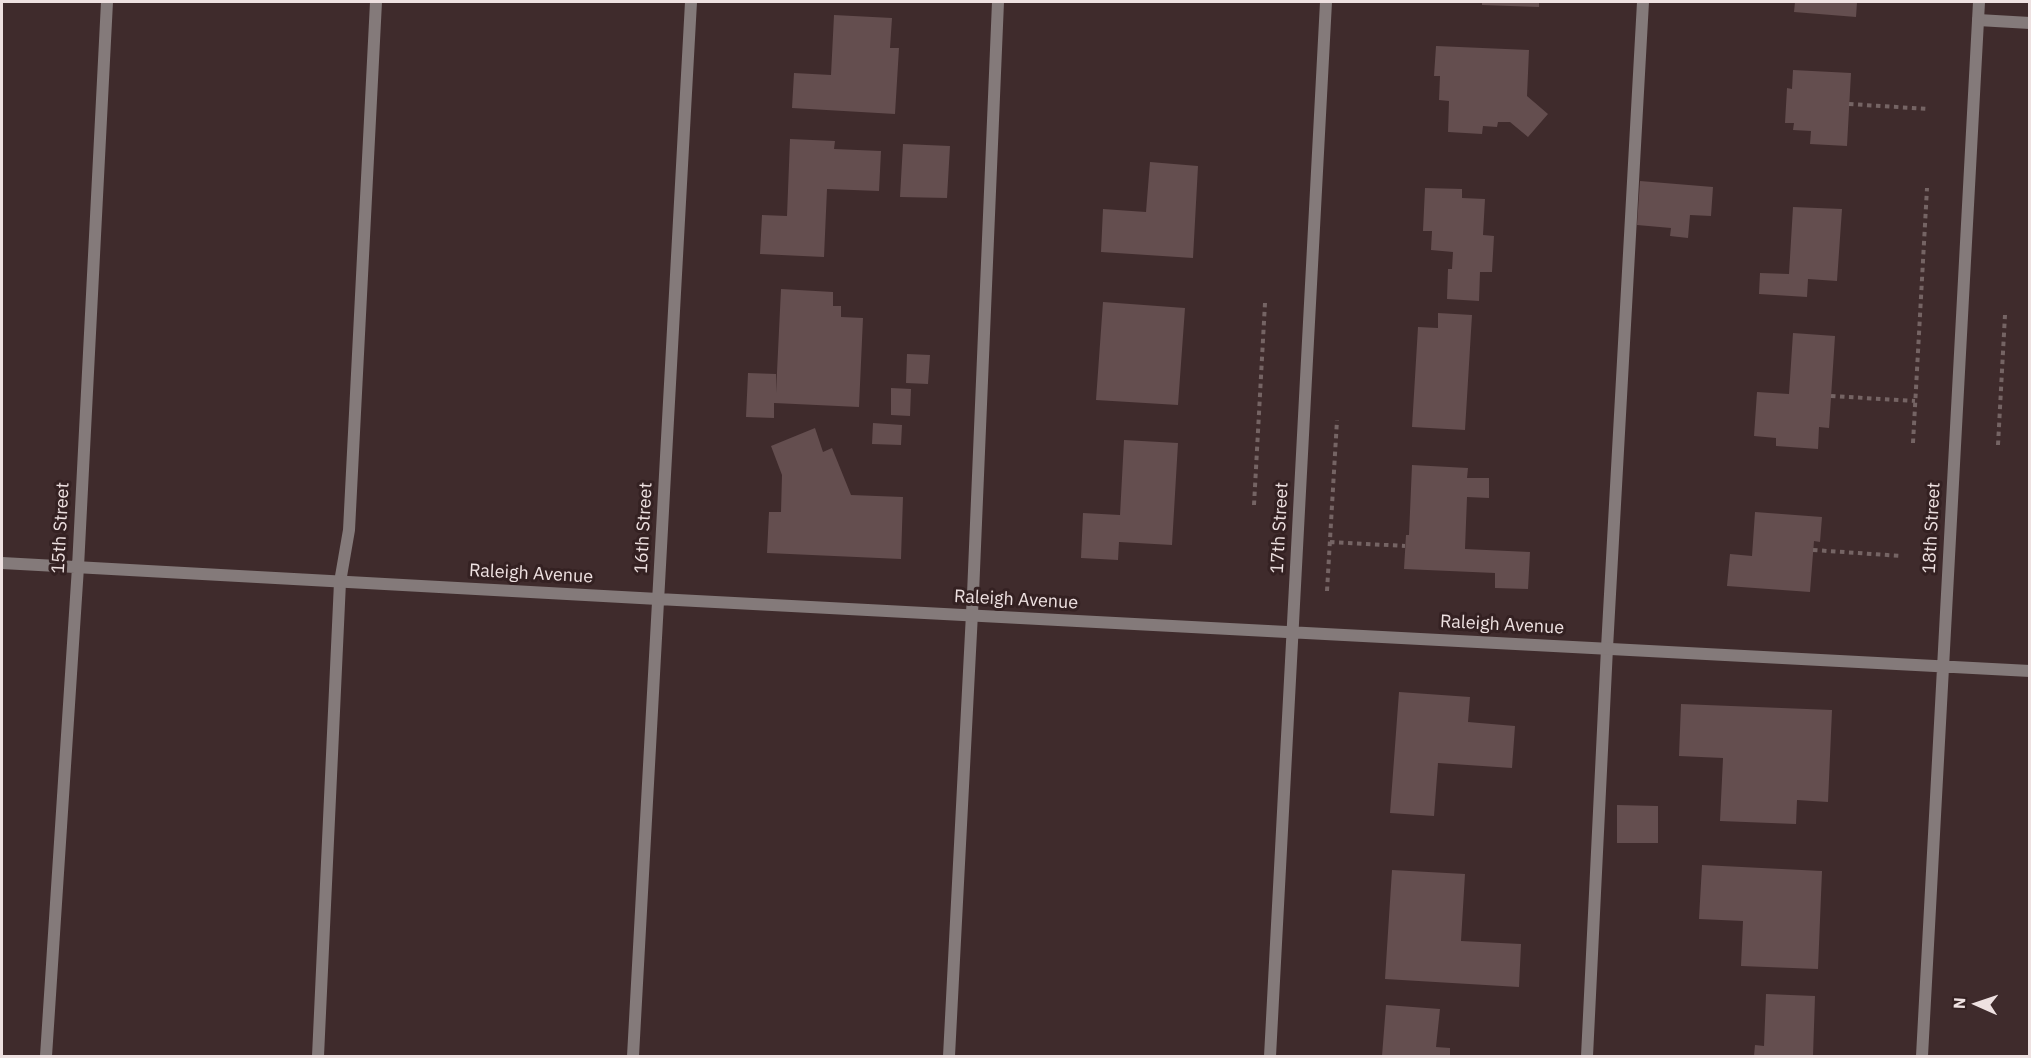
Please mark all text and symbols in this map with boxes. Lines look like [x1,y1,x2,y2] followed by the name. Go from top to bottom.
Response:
[48,482,74,574] street label: 15th Street
[631,482,657,574] street label: 16th Street
[1267,482,1293,574] street label: 17th Street
[1919,482,1945,574] street label: 18th Street
[468,560,594,588] street label: Raleigh Avenue
[953,586,1079,614] street label: Raleigh Avenue
[1439,611,1565,639] street label: Raleigh Avenue
[1947,974,2007,1034] north arrow
[1949,997,1969,1009] text: N

